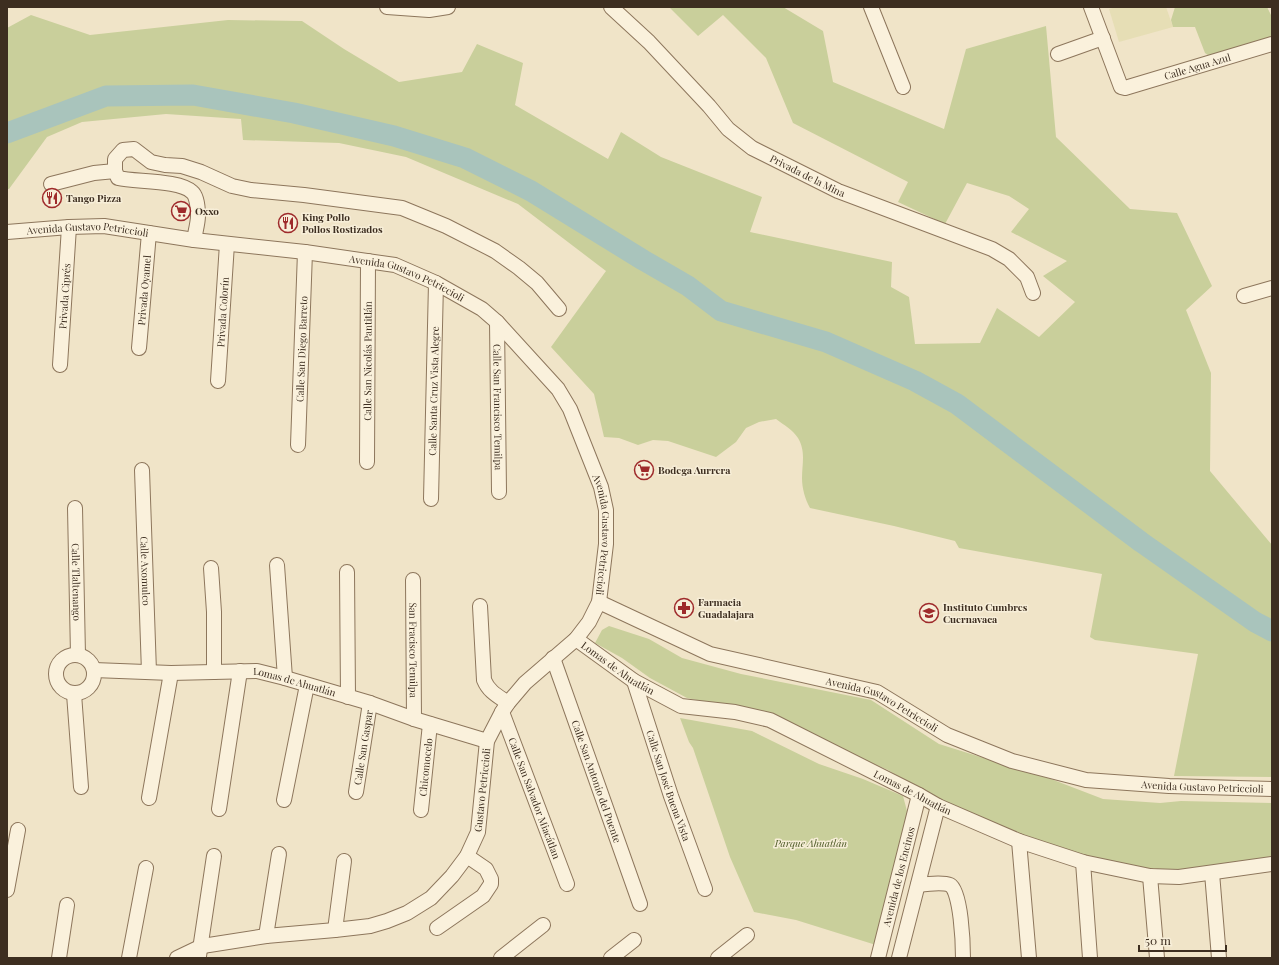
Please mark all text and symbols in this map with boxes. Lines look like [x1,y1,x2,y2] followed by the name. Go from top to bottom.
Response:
[1162,50,1232,83] street label: Calle Agua Azul
[768,151,847,200] street label: Privada de la Mina
[41,187,63,209] restaurant icon: Tango Pizza
[66,191,122,205] place label: Tango Pizza
[170,200,192,222] supermarket icon: Oxxo
[195,204,219,218] place label: Oxxo
[302,210,383,236] place label: King Pollo Pollos Rostizados
[277,212,299,234] restaurant icon: King Pollo Pollos Rostizados
[25,219,150,240] street label: Avenida Gustavo Petriccioli
[347,251,467,305] street label: Avenida Gustavo Petriccioli
[134,254,154,326] street label: Privada Oyamel
[55,263,74,329] street label: Privada Ciprés
[213,277,232,348] street label: Privada Colorín
[293,295,310,402] street label: Calle San Diego Barreto
[360,301,375,421] street label: Calle San Nicolás Pantitlán
[425,326,442,456] street label: Calle Santa Cruz Vista Alegre
[490,344,506,470] street label: Calle San Francisco Temilpa
[633,459,655,481] supermarket icon: Bodega Aurrera
[658,463,731,477] place label: Bodega Aurrera
[589,471,613,596] street label: Avenida Gustavo Petriccioli
[137,536,154,606] street label: Calle Axomulco
[69,543,84,622] street label: Calle Tlaltenango
[698,595,755,621] place label: Farmacia Guadalajara
[673,597,695,619] pharmacy icon: Farmacia Guadalajara
[943,600,1028,626] place label: Instituto Cumbres Cuernavaca
[406,602,421,698] street label: San Fracisco Temilpa
[918,602,940,624] school or university icon: Instituto Cumbres Cuernavaca
[579,638,657,698] street label: Lomas de Ahuatlán
[253,664,338,700] street label: Lomas de Ahuatlán
[824,673,941,735] street label: Avenida Gustavo Petriccioli
[350,709,376,786] street label: Calle San Gaspar
[569,718,625,845] street label: Calle San Antonio del Puente
[643,728,694,843] street label: Calle San José Buena Vista
[505,735,564,861] street label: Calle San Salvador Miacátlan
[415,737,436,797] street label: Chicomocelo
[471,747,493,833] street label: Gustavo Petriccioli
[871,766,954,818] street label: Lomas de Ahuatlán
[1140,777,1264,796] street label: Avenida Gustavo Petriccioli
[879,825,918,929] street label: Avenida de los Encinos
[774,836,847,850] park label: Parque Ahuatlán
[1139,927,1226,953] scale bar
[1145,932,1171,948] text: 50 m

